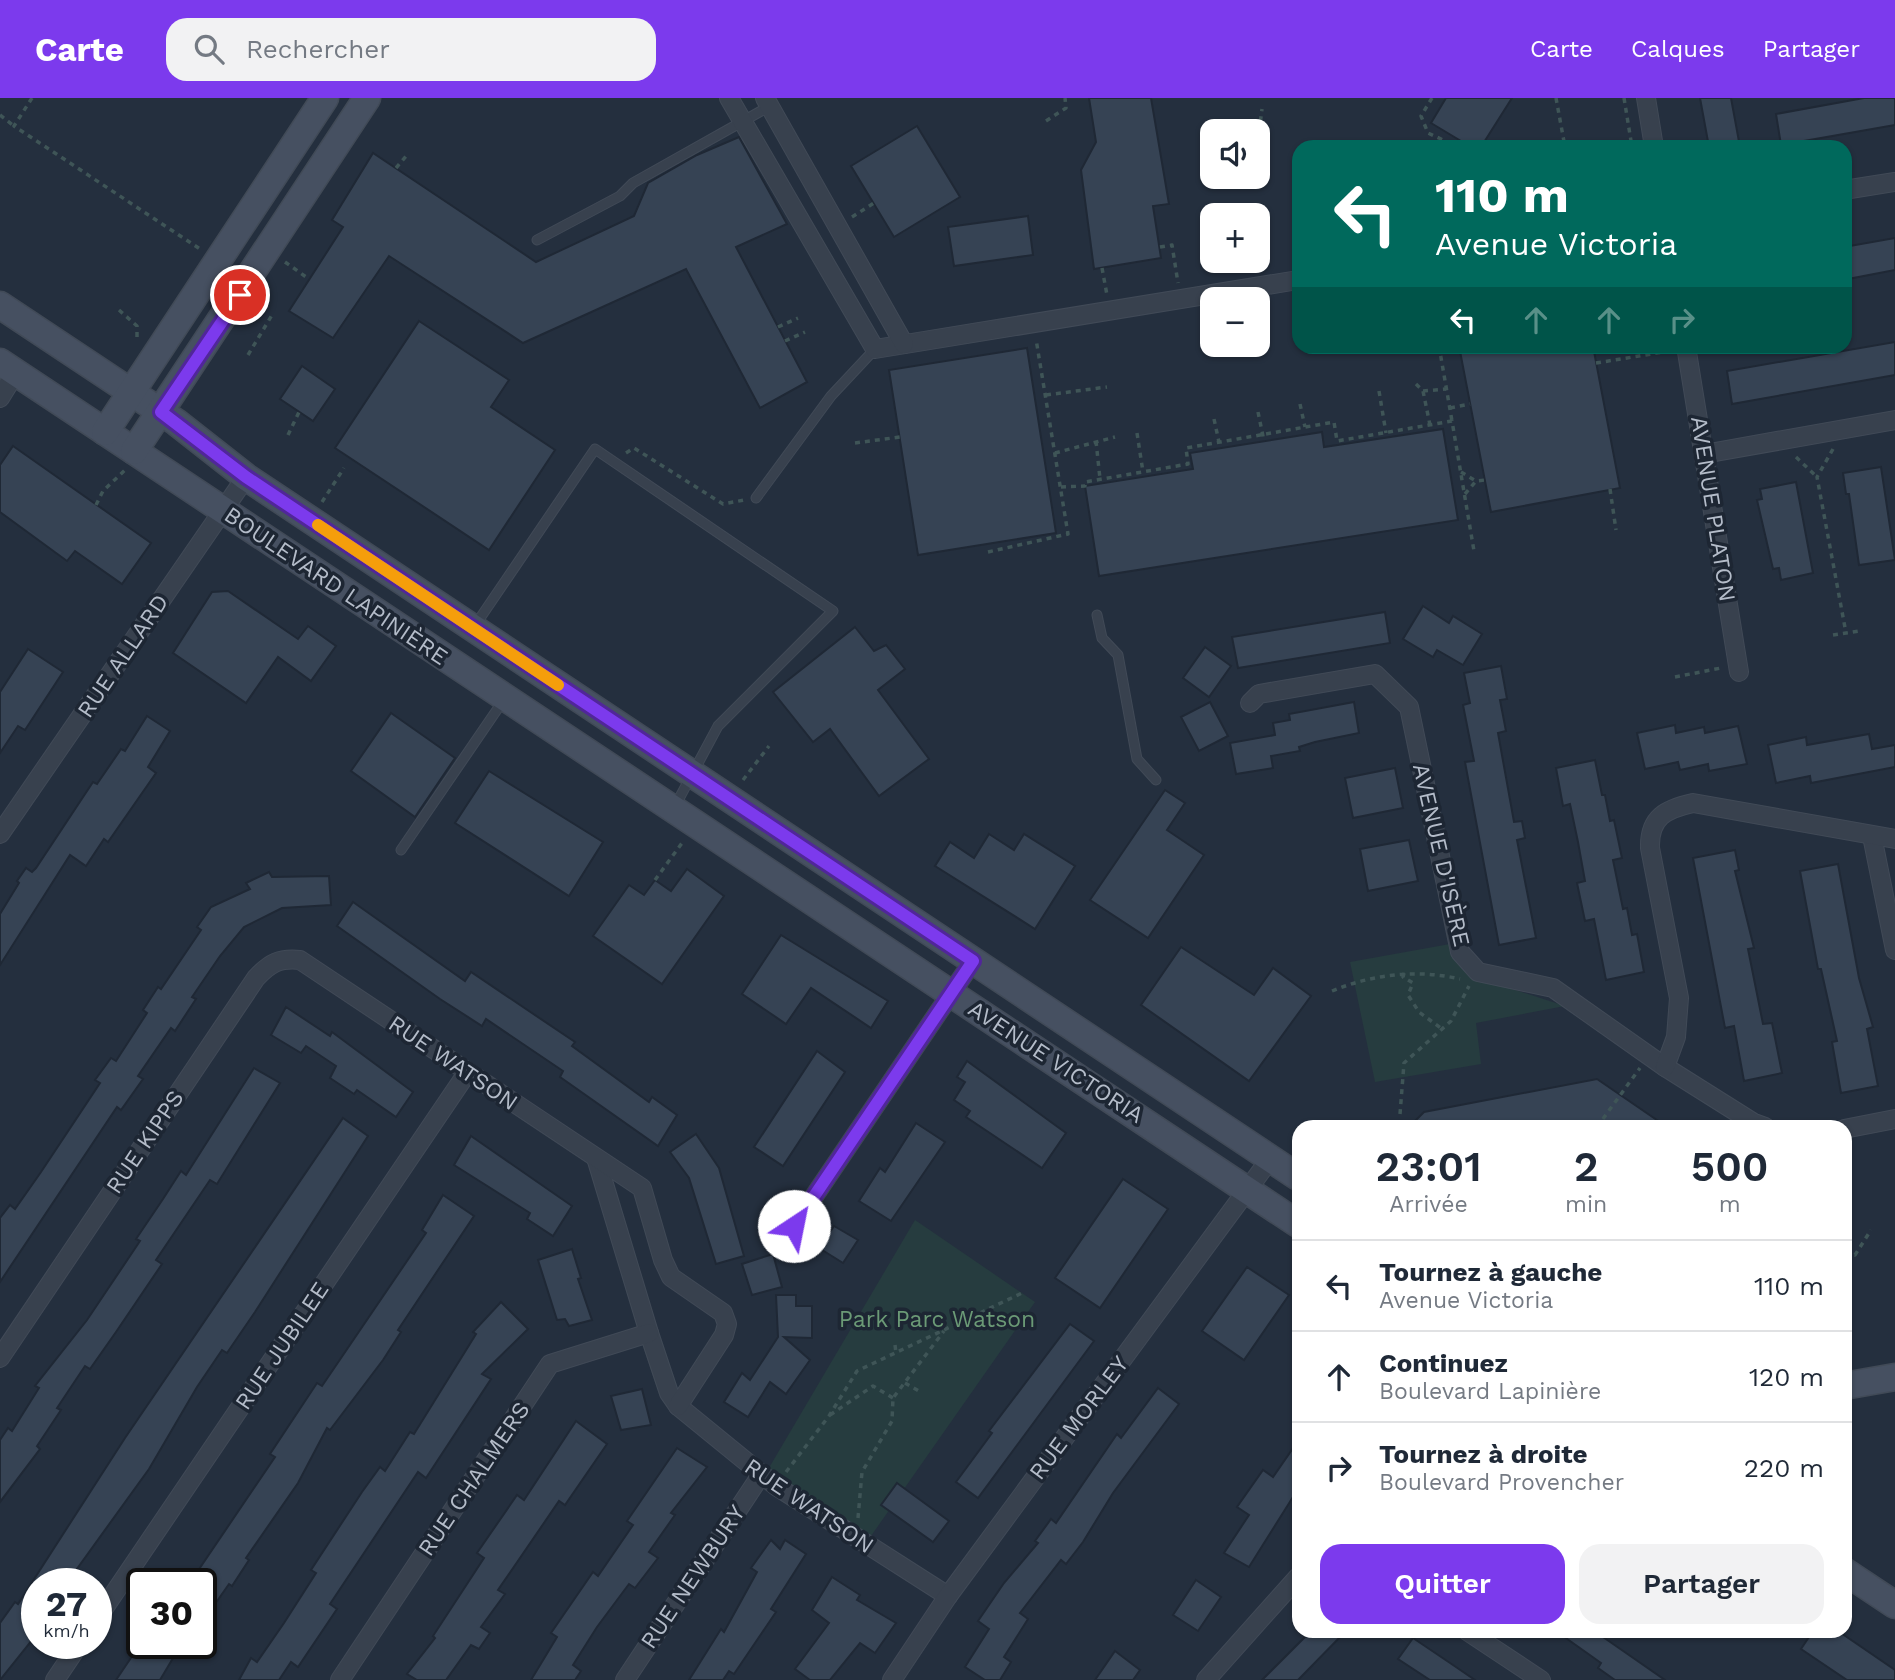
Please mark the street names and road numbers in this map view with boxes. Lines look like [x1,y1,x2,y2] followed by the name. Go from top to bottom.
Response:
[1685,414,1741,604] street label: AVENUE PLATON
[219,501,453,671] street label: BOULEVARD LAPINIÈRE
[72,589,174,723] street label: RUE ALLARD
[1407,761,1475,949] street label: AVENUE D'ISÈRE
[963,995,1149,1129] street label: AVENUE VICTORIA
[383,1010,523,1116] street label: RUE WATSON
[101,1085,189,1199] street label: RUE KIPPS
[229,1277,335,1415] street label: RUE JUBILEE
[1024,1351,1134,1485] street label: RUE MORLEY
[412,1397,536,1561] street label: RUE CHALMERS
[739,1453,879,1559] street label: RUE WATSON
[635,1500,751,1654] street label: RUE NEWBURY

